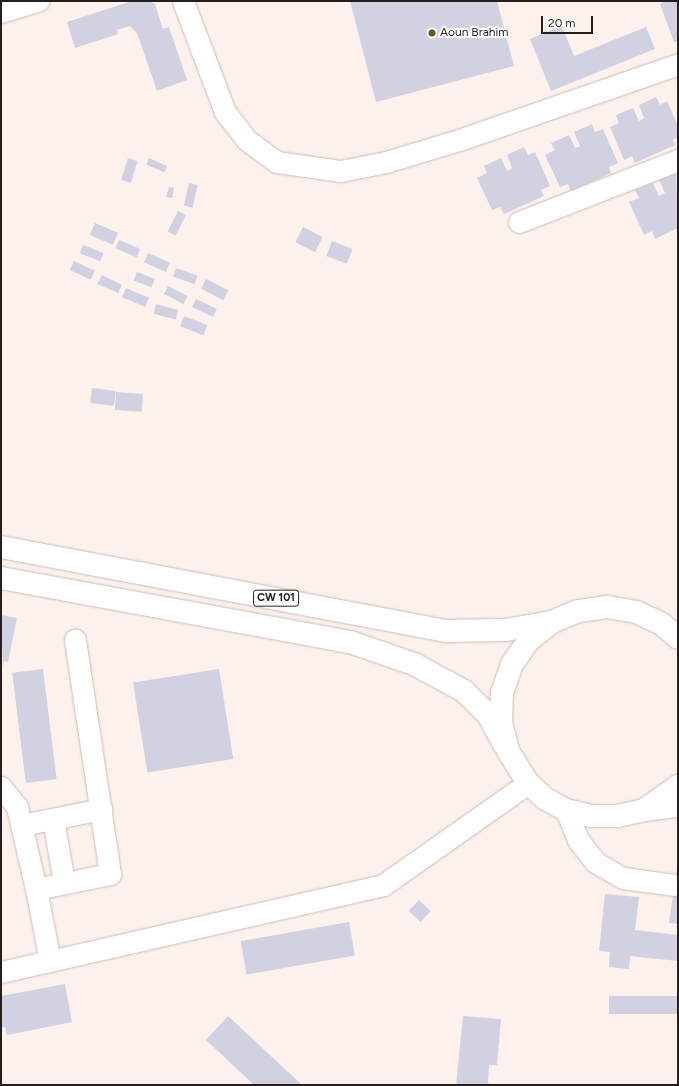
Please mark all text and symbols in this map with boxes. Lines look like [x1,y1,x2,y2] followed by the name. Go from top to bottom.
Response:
[543,8,595,34] scale bar
[548,16,576,30] text: 20 m
[440,26,509,40] place label: Aoun Brahim
[427,28,437,38] marker: Aoun Brahim
[253,589,299,607] road number: CW 101

